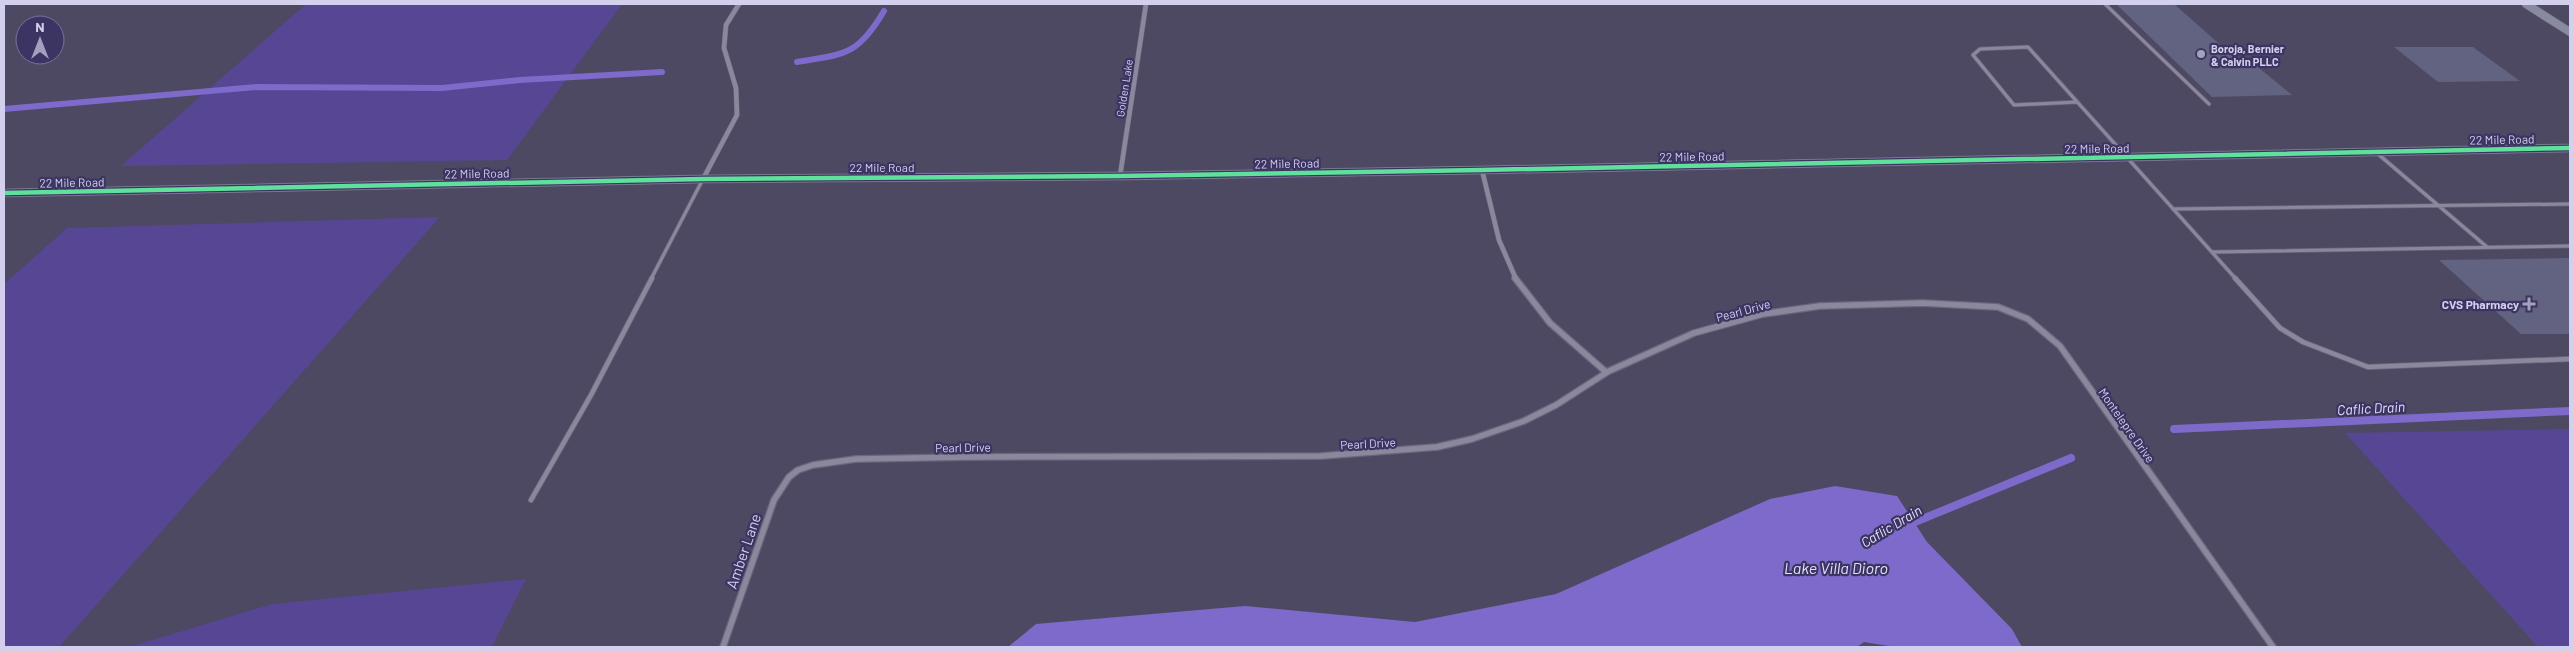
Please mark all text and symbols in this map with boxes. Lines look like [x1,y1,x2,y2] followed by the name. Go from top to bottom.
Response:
[15,15,65,65] north arrow
[35,18,45,35] text: N
[2211,42,2285,68] place label: Boroja, Bernier & Calvin PLLC
[2195,48,2207,60] marker: Boroja, Bernier & Calvin PLLC
[1113,58,1135,118] street label: Golden Lake
[2469,131,2535,147] street label: 22 Mile Road
[2064,140,2130,156] street label: 22 Mile Road
[1659,148,1725,164] street label: 22 Mile Road
[1254,155,1320,171] street label: 22 Mile Road
[850,160,915,174] street label: 22 Mile Road
[444,165,510,181] street label: 22 Mile Road
[39,174,105,190] street label: 22 Mile Road
[1714,296,1772,324] street label: Pearl Drive
[2442,297,2519,311] place label: CVS Pharmacy
[2523,298,2535,310] marker: CVS Pharmacy
[2096,385,2158,465] street label: Montelepre Drive
[2337,398,2405,418] water label: Caflic Drain
[1340,435,1396,451] street label: Pearl Drive
[935,440,991,454] street label: Pearl Drive
[1857,501,1925,551] water label: Caflic Drain
[722,511,764,591] street label: Amber Lane
[1784,558,1888,577] water label: Lake Villa Dioro

